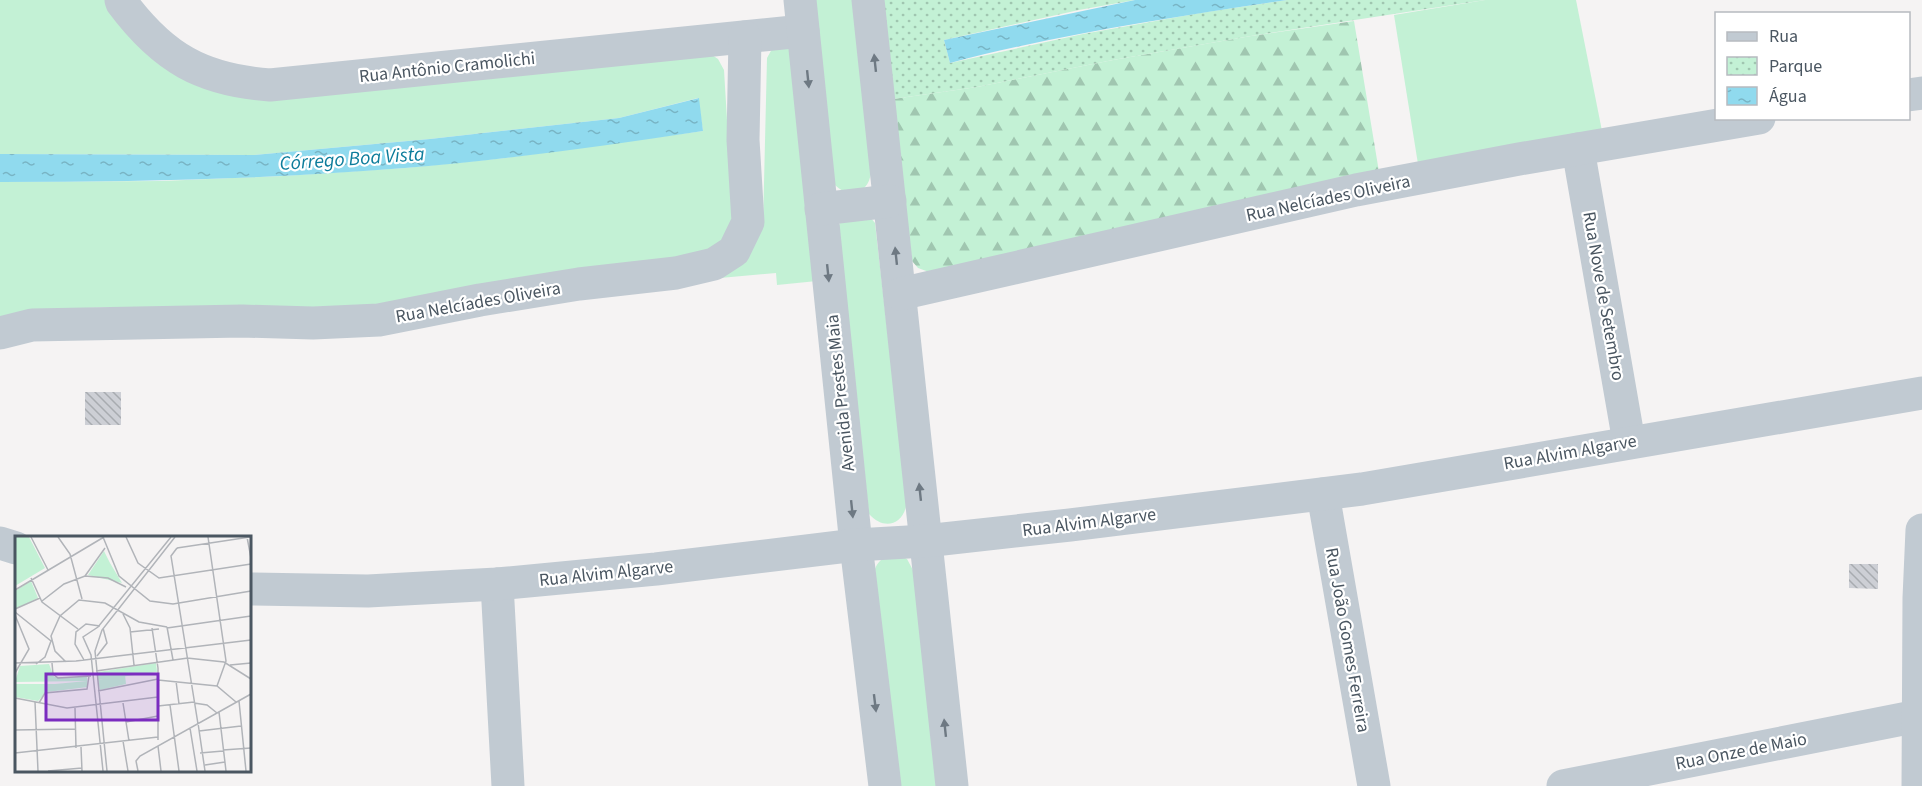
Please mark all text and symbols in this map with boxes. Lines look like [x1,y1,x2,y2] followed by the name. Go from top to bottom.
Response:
[1715,12,1910,120] legend
[1769,24,1798,49] text: Rua
[358,46,536,89] street label: Rua Antônio Cramolichi
[870,53,880,72] one-way arrow
[1769,54,1822,79] text: Parque
[803,70,813,89] one-way arrow
[1769,84,1807,109] text: Água
[279,140,426,178] water label: Córrego Boa Vista
[1244,169,1412,228] street label: Rua Nelcíades Oliveira
[1576,210,1631,383] street label: Rua Nove de Setembro
[891,247,901,266] one-way arrow
[823,264,833,283] one-way arrow
[394,276,563,329] street label: Rua Nelcíades Oliveira
[820,313,861,473] street label: Avenida Prestes Maia
[1502,428,1639,476] street label: Rua Alvim Algarve
[915,483,925,502] one-way arrow
[847,499,857,518] one-way arrow
[1021,502,1157,543] street label: Rua Alvim Algarve
[15,536,250,771] inset map
[1319,546,1376,734] street label: Rua João Gomes Ferreira
[538,554,674,593] street label: Rua Alvim Algarve
[870,693,879,712] one-way arrow
[940,718,950,737] one-way arrow
[1673,726,1809,776] street label: Rua Onze de Maio

